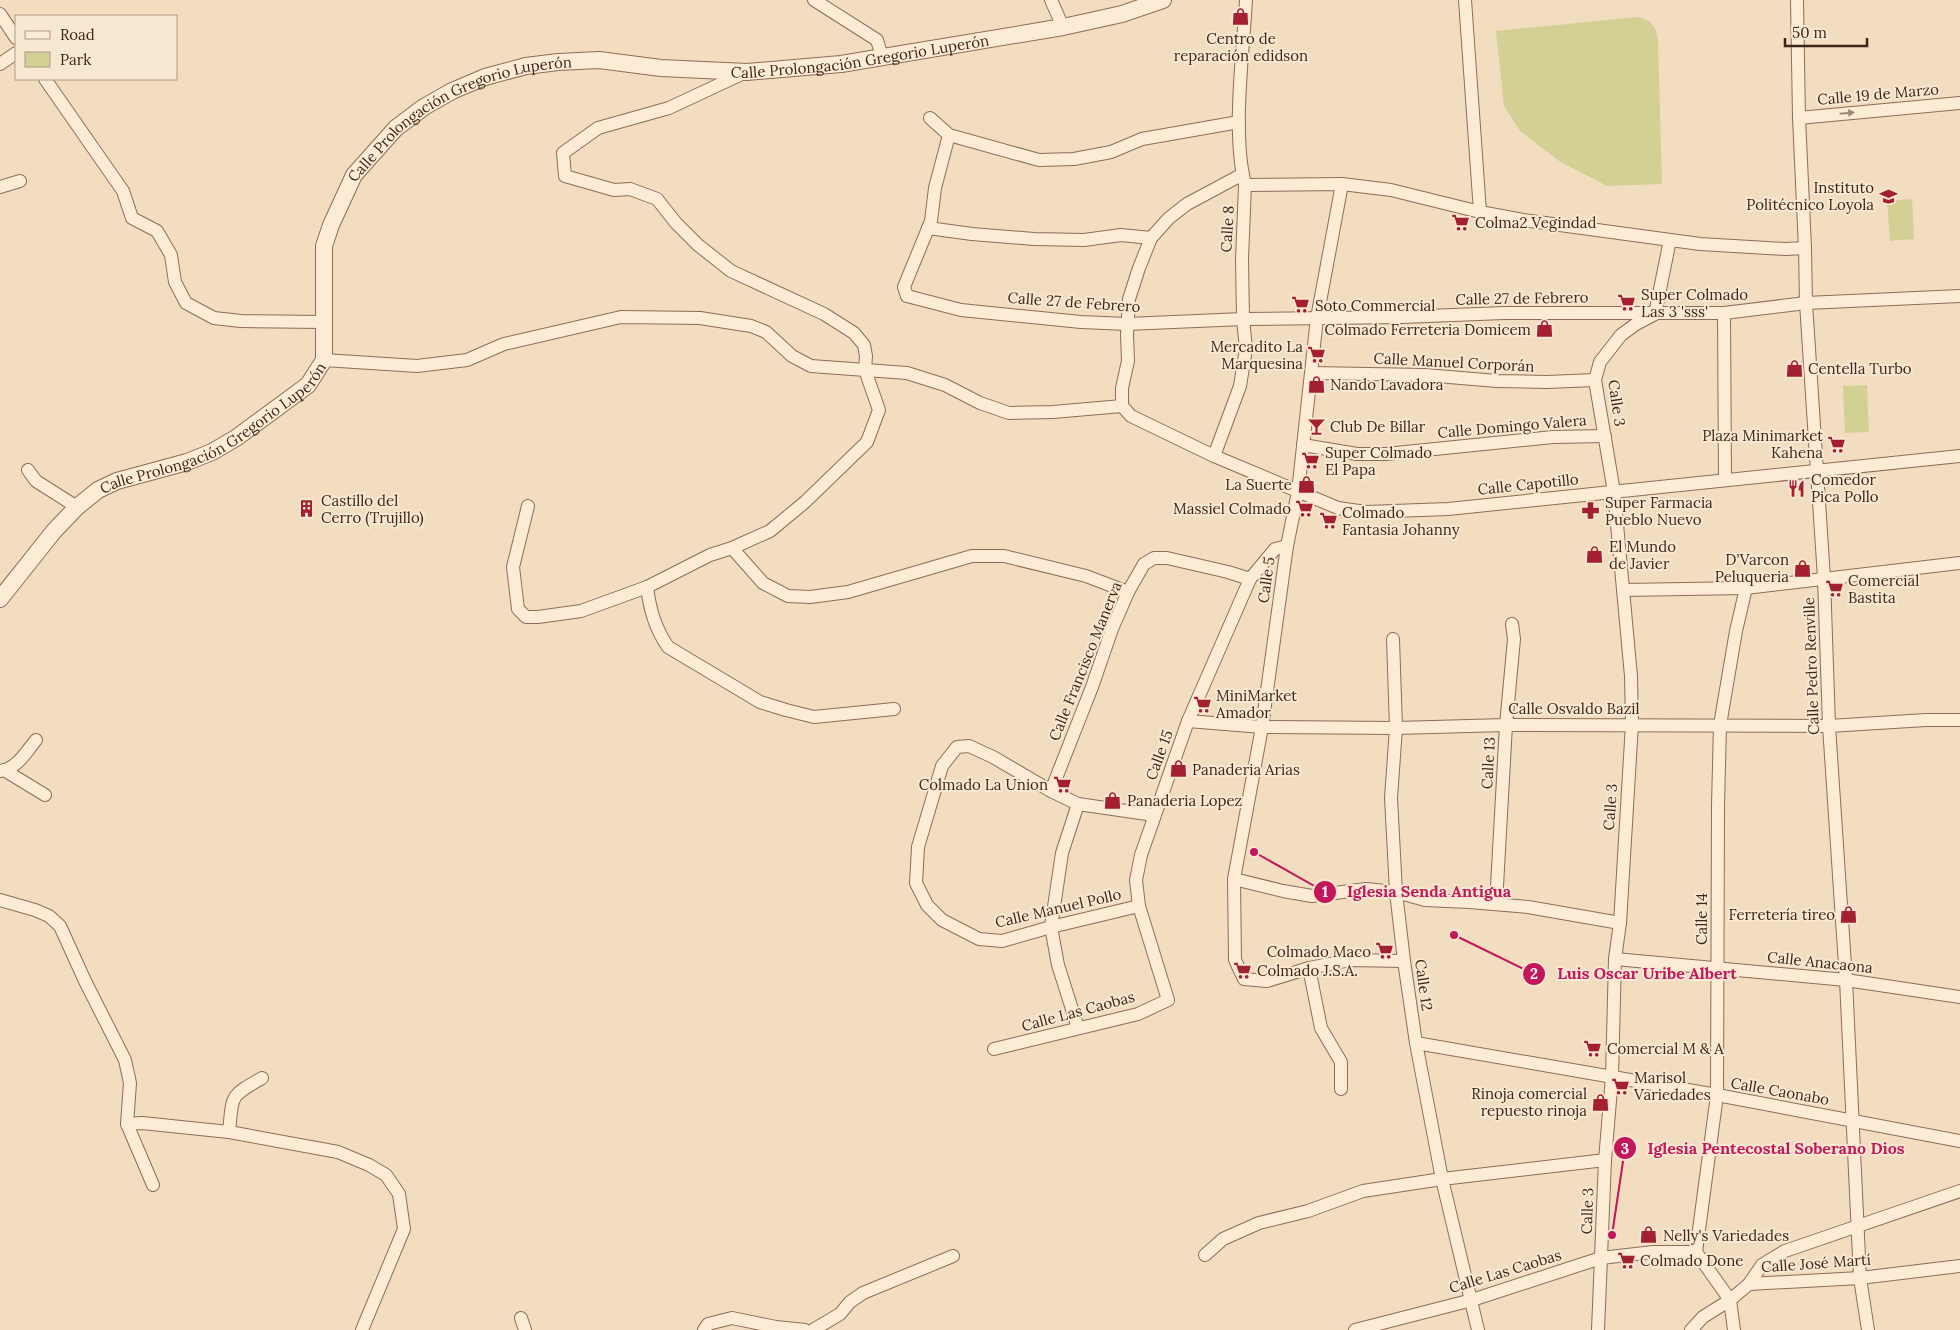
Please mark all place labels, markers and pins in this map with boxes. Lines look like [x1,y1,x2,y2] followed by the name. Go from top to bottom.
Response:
[1231,7,1251,27] shop icon: Centro de reparación edidson
[1174,29,1308,65] place label: Centro de reparación edidson
[1746,178,1874,214] place label: Instituto Politécnico Loyola
[1878,186,1898,206] school or university icon: Instituto Politécnico Loyola
[1451,212,1471,232] supermarket icon: Colma2 Vegindad
[1475,213,1597,232] place label: Colma2 Vegindad
[1641,285,1748,321] place label: Super Colmado Las 3 'sss'
[1617,293,1637,313] supermarket icon: Super Colmado Las 3 'sss'
[1291,295,1311,315] supermarket icon: Soto Commercial
[1315,296,1435,315] place label: Soto Commercial
[1535,319,1555,339] shop icon: Colmado Ferreteria Domicem
[1324,320,1531,339] place label: Colmado Ferreteria Domicem
[1210,337,1303,373] place label: Mercadito La Marquesina
[1307,345,1327,365] supermarket icon: Mercadito La Marquesina
[1784,358,1804,378] shop icon: Centella Turbo
[1808,359,1912,378] place label: Centella Turbo
[1306,374,1326,394] shop icon: Nando Lavadora
[1330,375,1444,394] place label: Nando Lavadora
[1306,416,1326,436] bar icon: Club De Billar
[1330,417,1426,436] place label: Club De Billar
[1702,426,1823,462] place label: Plaza Minimarket Kahena
[1827,434,1847,454] supermarket icon: Plaza Minimarket Kahena
[1325,443,1432,479] place label: Super Colmado El Papa
[1301,451,1321,471] supermarket icon: Super Colmado El Papa
[1811,470,1879,506] place label: Comedor Pica Pollo
[1296,474,1316,494] shop icon: La Suerte
[1225,475,1292,494] place label: La Suerte
[1787,478,1807,498] restaurant icon: Comedor Pica Pollo
[321,491,424,528] place label: Castillo del Cerro (Trujillo)
[1605,493,1713,529] place label: Super Farmacia Pueblo Nuevo
[1295,498,1315,518] supermarket icon: Massiel Colmado
[297,499,317,519] building icon: Castillo del Cerro (Trujillo)
[1173,499,1291,518] place label: Massiel Colmado
[1581,501,1601,521] pharmacy icon: Super Farmacia Pueblo Nuevo
[1342,503,1460,539] place label: Colmado Fantasia Johanny
[1318,511,1338,531] supermarket icon: Colmado Fantasia Johanny
[1609,537,1676,573] place label: El Mundo de Javier
[1585,545,1605,565] shop icon: El Mundo de Javier
[1715,550,1789,586] place label: D'Varcon Peluqueria
[1793,558,1813,578] shop icon: D'Varcon Peluqueria
[1848,571,1919,607] place label: Comercial Bastita
[1824,579,1844,599] supermarket icon: Comercial Bastita
[1215,686,1297,722] place label: MiniMarket Amador
[1192,694,1212,714] supermarket icon: MiniMarket Amador
[1168,759,1188,779] shop icon: Panaderia Arias
[1192,760,1300,779] place label: Panaderia Arias
[1052,774,1072,794] supermarket icon: Colmado La Union
[919,775,1048,794] place label: Colmado La Union
[1103,790,1123,810] shop icon: Panaderia Lopez
[1127,791,1242,810] place label: Panaderia Lopez
[1312,876,1521,907] callout: Iglesia Senda Antigua
[1839,904,1859,924] shop icon: Ferretería tireo
[1728,905,1835,924] place label: Ferretería tireo
[1375,941,1395,961] supermarket icon: Colmado Maco
[1267,942,1371,961] place label: Colmado Maco
[1522,958,1746,989] callout: Luis Oscar Uribe Albert
[1233,960,1253,980] supermarket icon: Colmado J.S.A.
[1257,961,1358,980] place label: Colmado J.S.A.
[1583,1038,1603,1058] supermarket icon: Comercial M & A
[1607,1039,1724,1058] place label: Comercial M & A
[1633,1068,1711,1104] place label: Marisol Variedades
[1610,1076,1630,1096] supermarket icon: Marisol Variedades
[1471,1084,1587,1120] place label: Rinoja comercial repuesto rinoja
[1591,1092,1611,1112] shop icon: Rinoja comercial repuesto rinoja
[1612,1133,1914,1164] callout: Iglesia Pentecostal Soberano Dios
[1639,1225,1659,1245] shop icon: Nelly's Variedades
[1663,1226,1789,1245] place label: Nelly's Variedades
[1616,1250,1636,1270] supermarket icon: Colmado Done
[1640,1251,1743,1270] place label: Colmado Done

